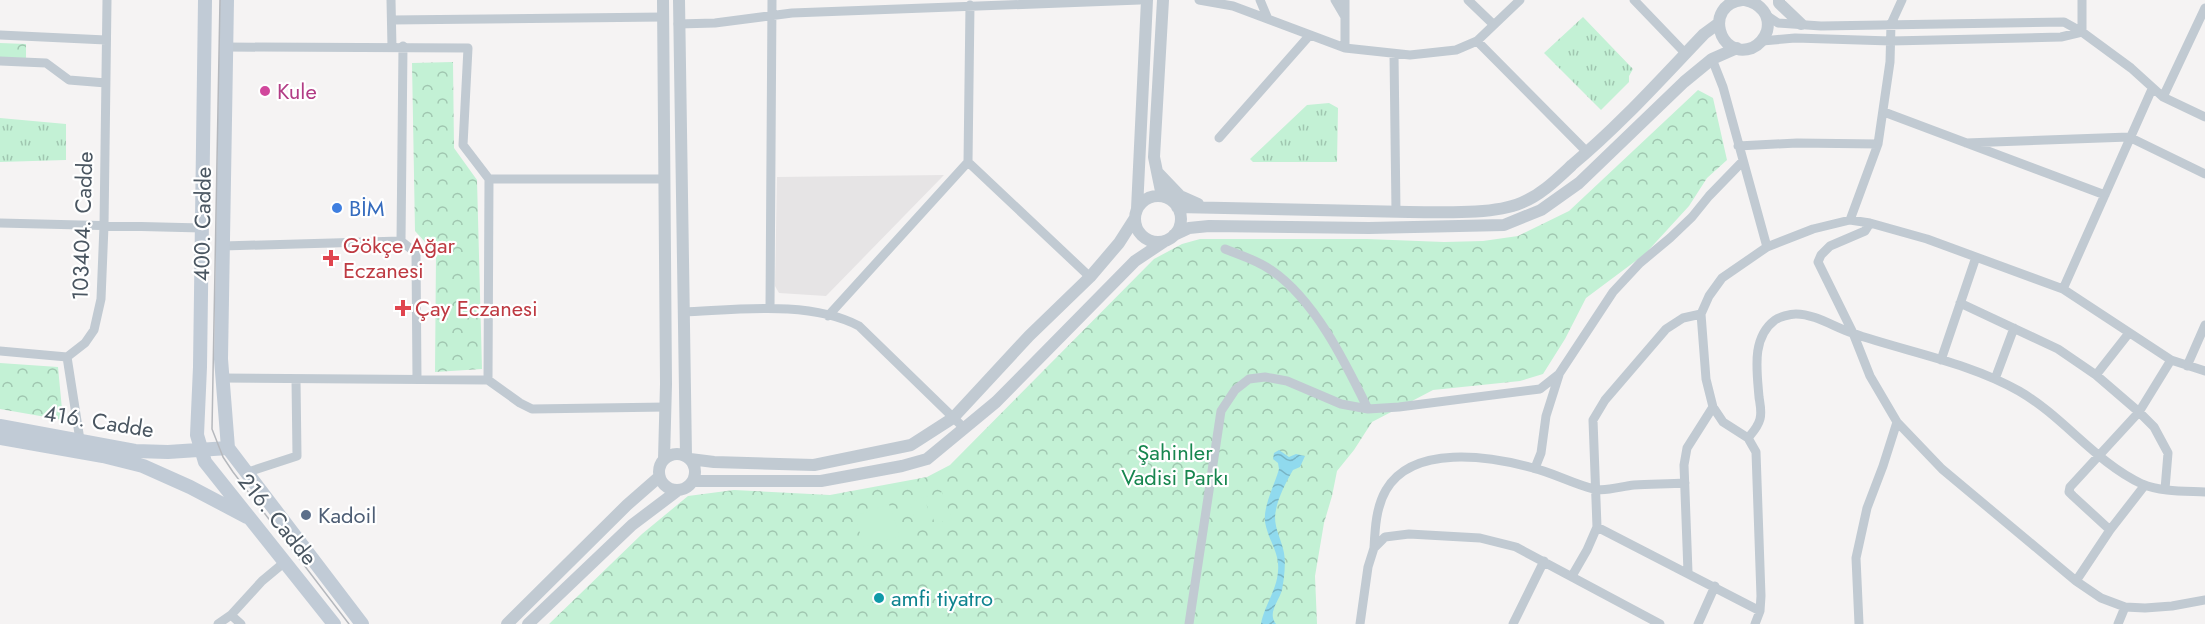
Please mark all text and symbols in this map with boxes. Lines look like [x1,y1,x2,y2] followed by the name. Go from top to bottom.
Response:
[277,75,317,107] place label: Kule
[258,84,272,98] marker: Kule
[63,151,101,301] street label: 103404. Cadde
[185,166,219,282] street label: 400. Cadde
[349,192,385,224] place label: BİM
[330,201,344,215] marker: BİM
[343,229,456,286] place label: Gökçe Ağar Eczanesi
[324,251,338,265] marker: Gökçe Ağar Eczanesi
[415,292,538,324] place label: Çay Eczanesi
[396,301,410,315] marker: Çay Eczanesi
[42,397,156,445] street label: 416. Cadde
[1121,436,1229,493] park label: Şahinler Vadisi Parkı
[231,466,325,572] street label: 216. Cadde
[318,499,376,531] place label: Kadoil
[299,508,313,522] marker: Kadoil
[891,582,993,614] place label: amfi tiyatro
[872,591,886,605] marker: amfi tiyatro

